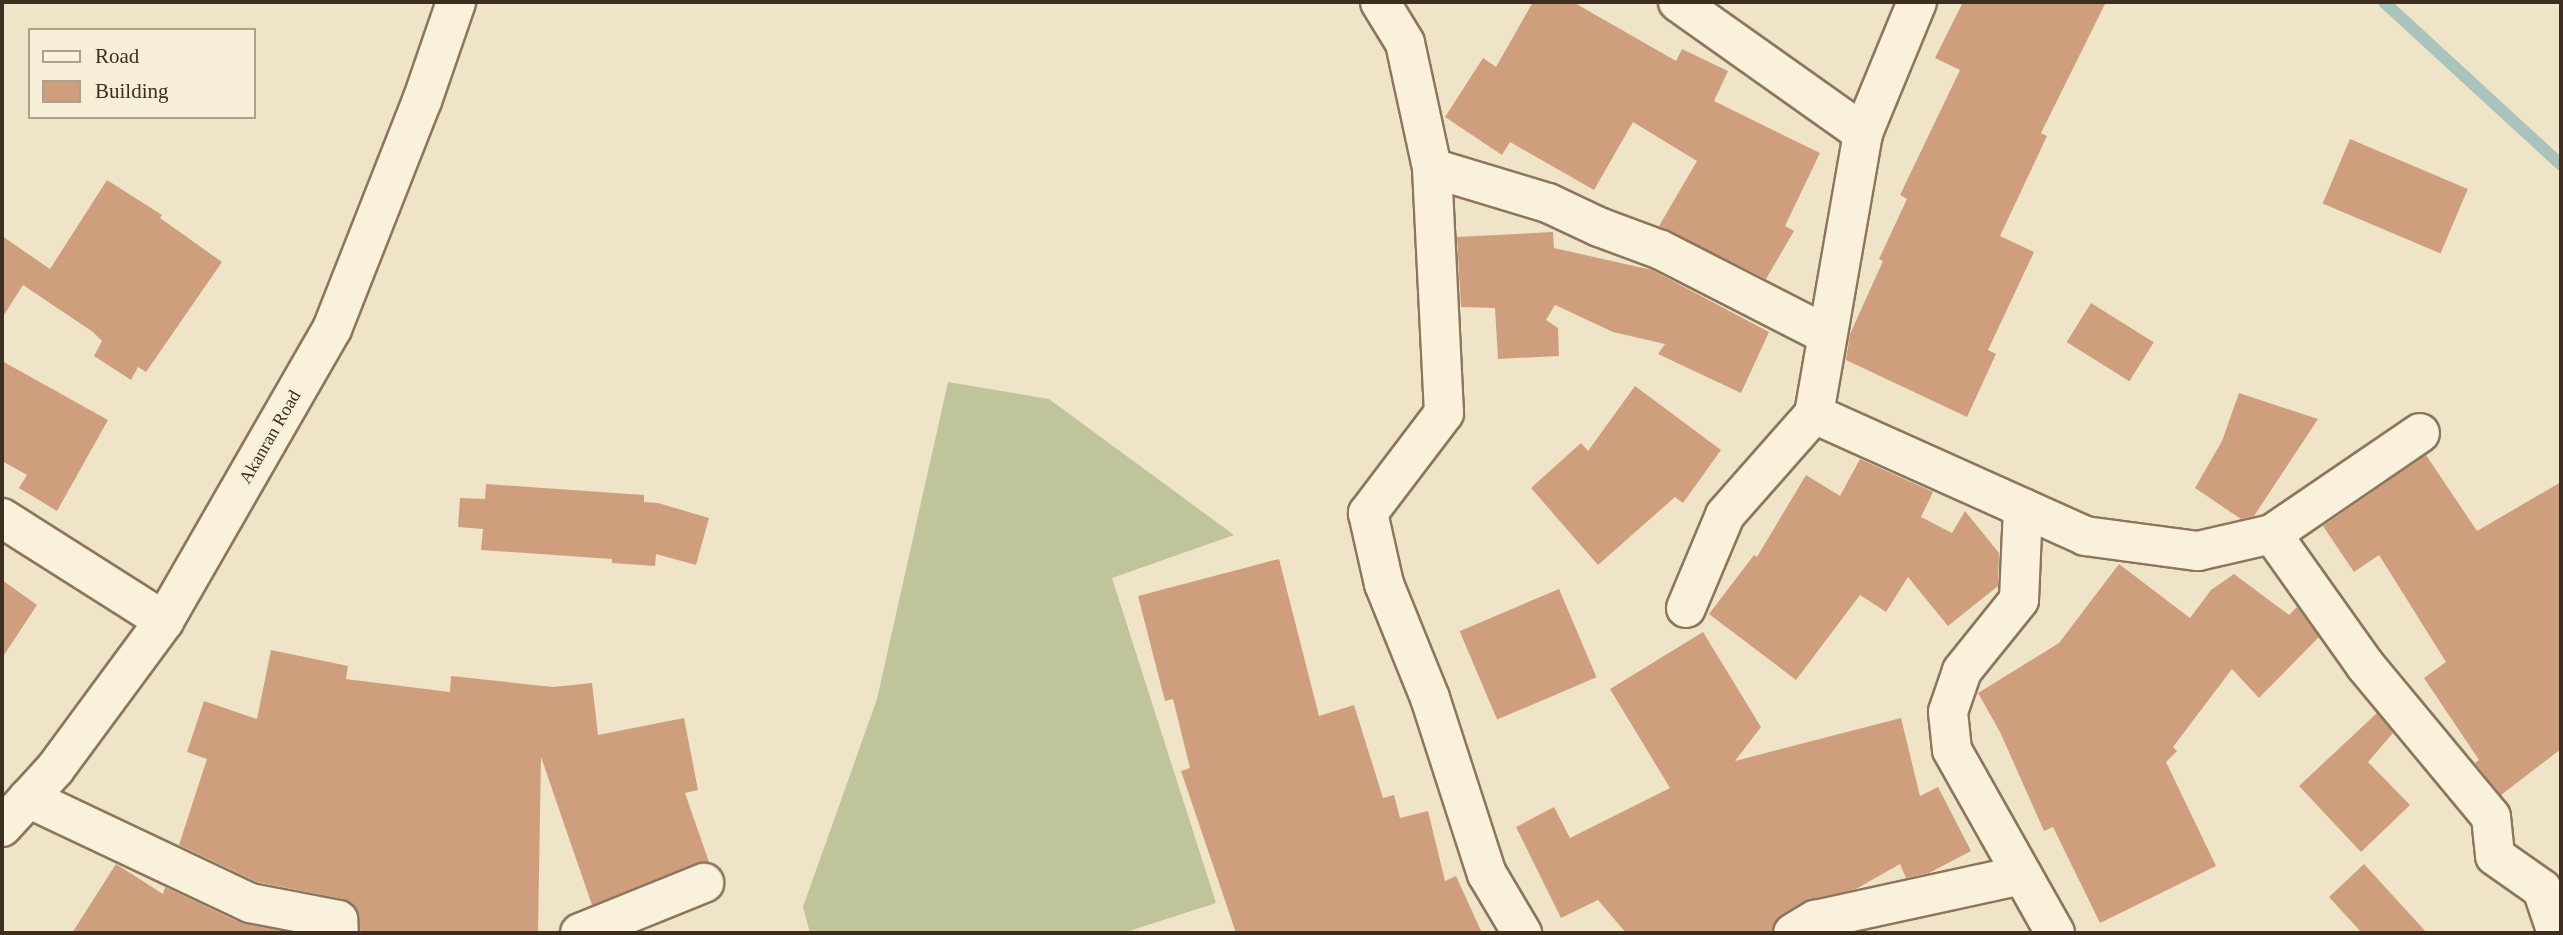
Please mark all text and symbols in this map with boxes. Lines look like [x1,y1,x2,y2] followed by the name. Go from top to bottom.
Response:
[28,28,256,119] legend
[95,44,139,68] text: Road
[95,79,169,103] text: Building
[235,386,305,488] street label: Akanran Road

